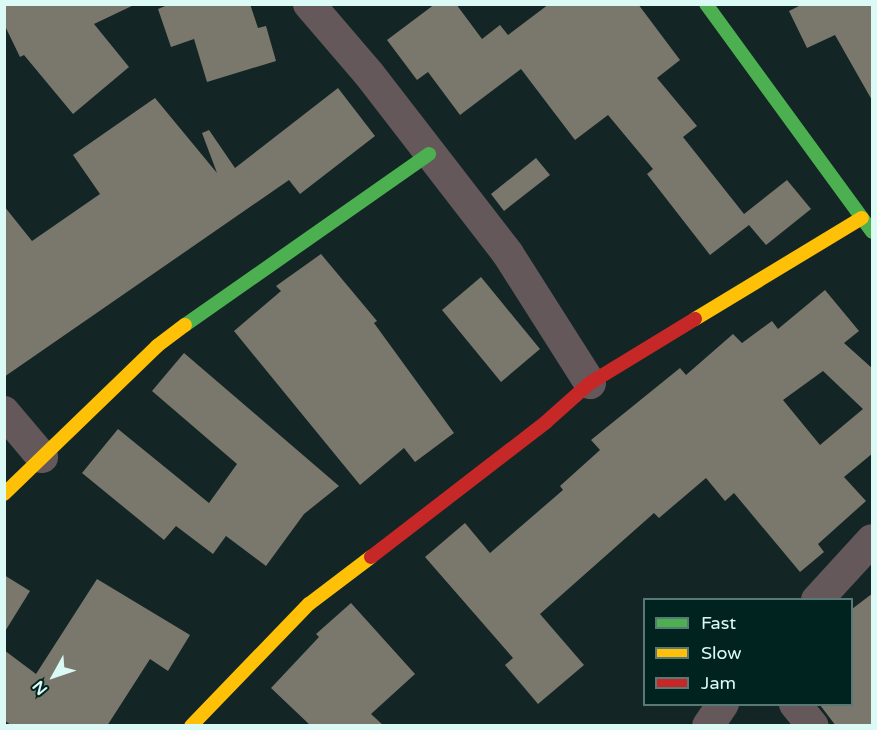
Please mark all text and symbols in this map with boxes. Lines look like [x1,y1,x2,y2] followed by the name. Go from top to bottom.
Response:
[643,598,853,706] legend
[701,612,736,634] text: Fast
[701,642,742,664] text: Slow
[24,646,84,706] north arrow
[701,672,736,694] text: Jam
[28,676,52,699] text: N

